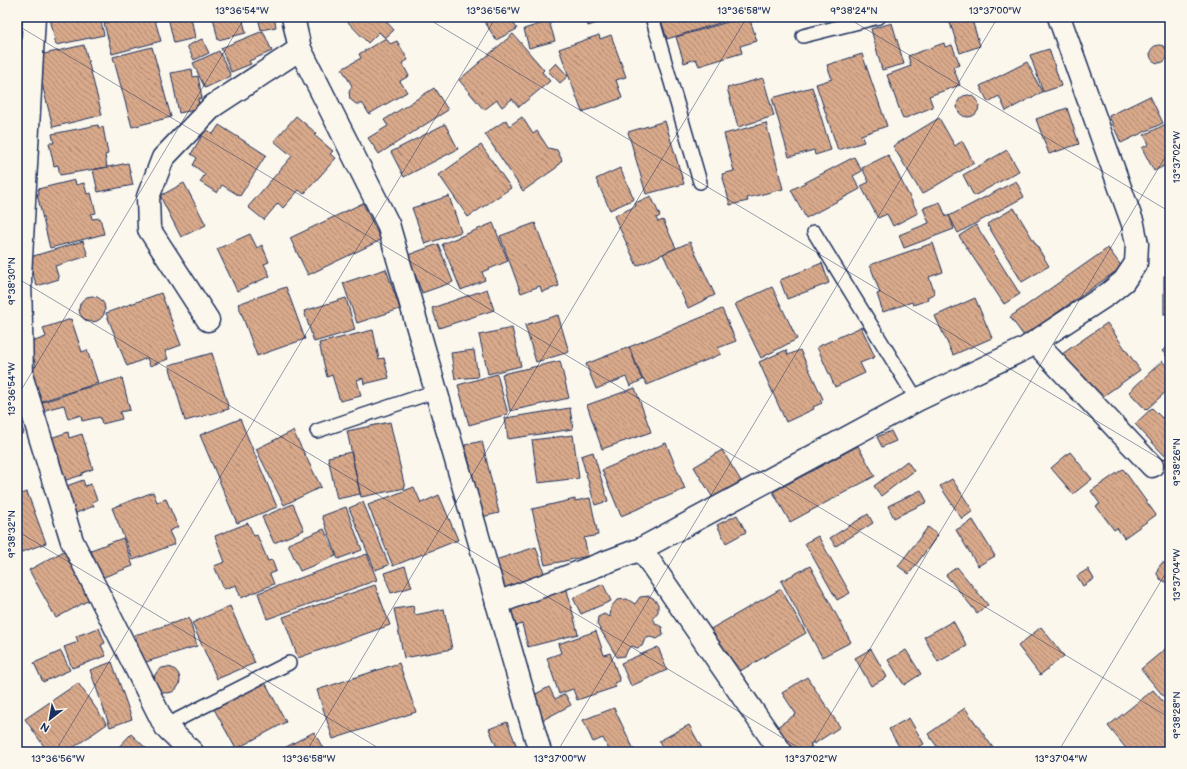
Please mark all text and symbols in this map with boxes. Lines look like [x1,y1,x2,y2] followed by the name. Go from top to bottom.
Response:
[215,5,269,17] text: 13°36'54"W
[466,5,520,17] text: 13°36'56"W
[717,5,771,17] text: 13°36'58"W
[830,5,878,17] text: 9°38'24"N
[969,5,1021,17] text: 13°37'00"W
[1171,131,1183,183] text: 13°37'02"W
[6,257,18,305] text: 9°38'30"N
[6,362,18,416] text: 13°36'54"W
[1171,438,1183,486] text: 9°38'26"N
[6,510,18,558] text: 9°38'32"N
[1171,549,1183,601] text: 13°37'04"W
[1171,691,1183,739] text: 9°38'28"N
[30,699,70,739] north arrow
[38,719,52,735] text: N
[31,753,85,765] text: 13°36'56"W
[282,753,336,765] text: 13°36'58"W
[534,753,586,765] text: 13°37'00"W
[785,753,837,765] text: 13°37'02"W
[1035,753,1087,765] text: 13°37'04"W

